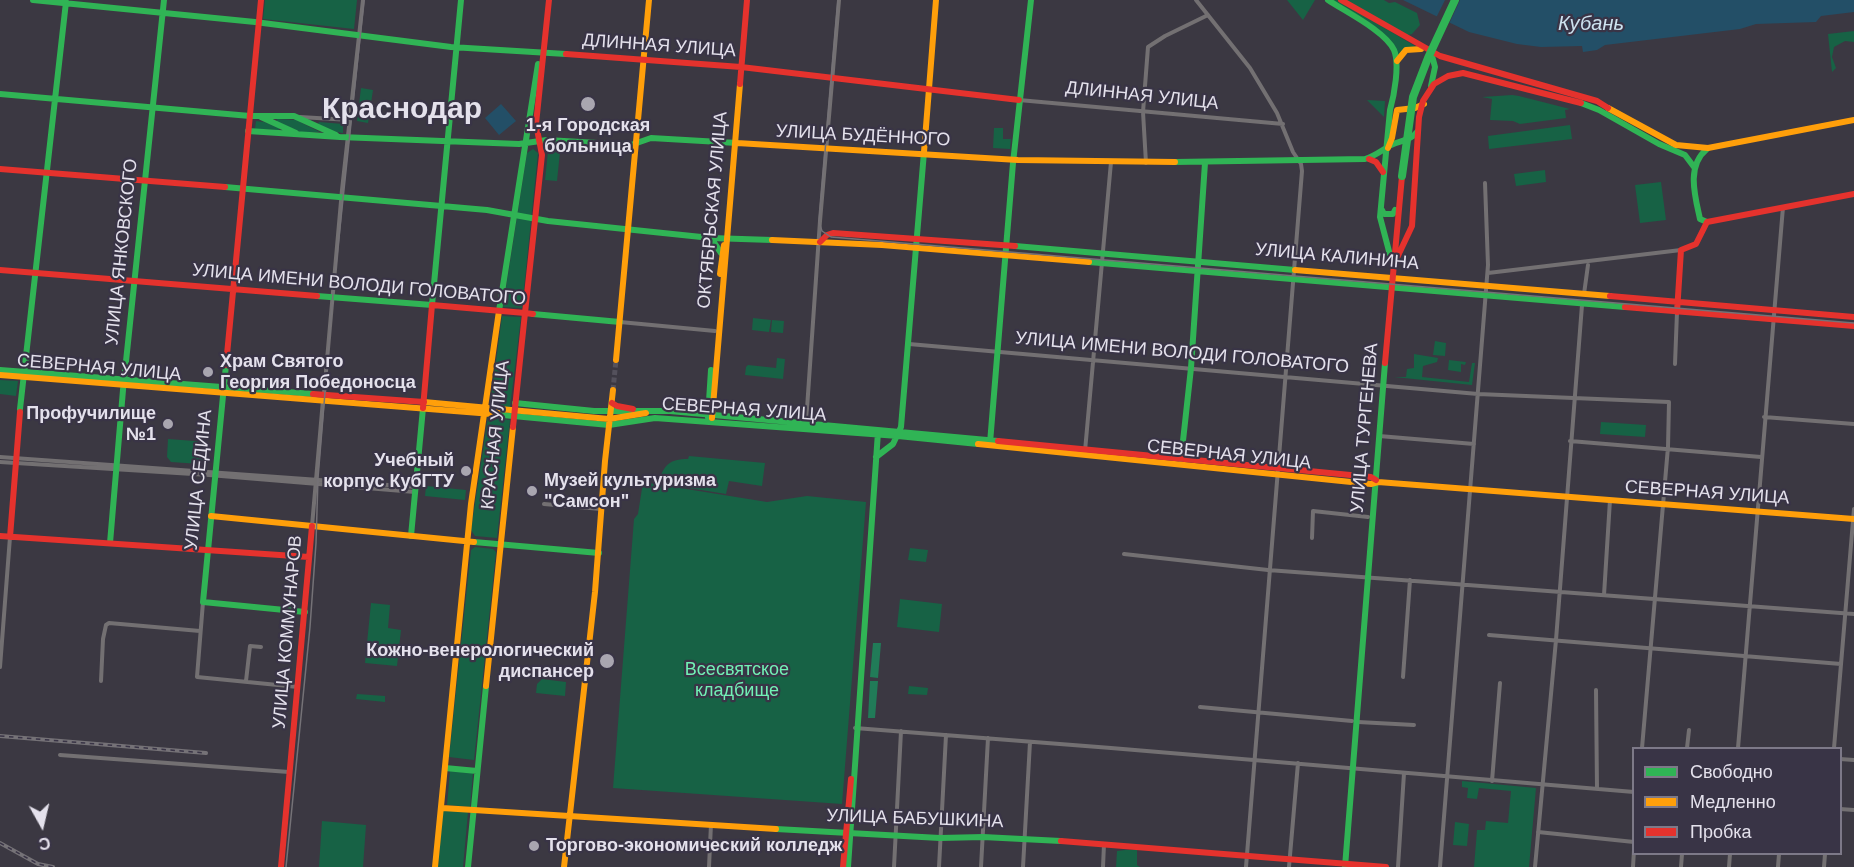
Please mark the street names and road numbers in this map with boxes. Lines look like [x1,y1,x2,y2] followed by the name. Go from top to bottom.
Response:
[582,30,736,62] street label: ДЛИННАЯ УЛИЦА
[1064,77,1220,115] street label: ДЛИННАЯ УЛИЦА
[694,111,732,309] street label: ОКТЯБРЬСКАЯ УЛИЦА
[775,121,951,151] street label: УЛИЦА БУДЁННОГО
[101,158,143,346] street label: УЛИЦА ЯНКОВСКОГО
[1254,239,1420,275] street label: УЛИЦА КАЛИНИНА
[191,260,527,310] street label: УЛИЦА ИМЕНИ ВОЛОДИ ГОЛОВАТОГО
[1014,328,1350,378] street label: УЛИЦА ИМЕНИ ВОЛОДИ ГОЛОВАТОГО
[1347,342,1383,514] street label: УЛИЦА ТУРГЕНЕВА
[16,350,182,386] street label: СЕВЕРНАЯ УЛИЦА
[477,359,515,511] street label: КРАСНАЯ УЛИЦА
[661,393,827,427] street label: СЕВЕРНАЯ УЛИЦА
[181,409,217,551] street label: УЛИЦА СЕДИНА
[1146,436,1312,474] street label: СЕВЕРНАЯ УЛИЦА
[1624,476,1790,510] street label: СЕВЕРНАЯ УЛИЦА
[269,534,307,730] street label: УЛИЦА КОММУНАРОВ
[826,805,1004,833] street label: УЛИЦА БАБУШКИНА

